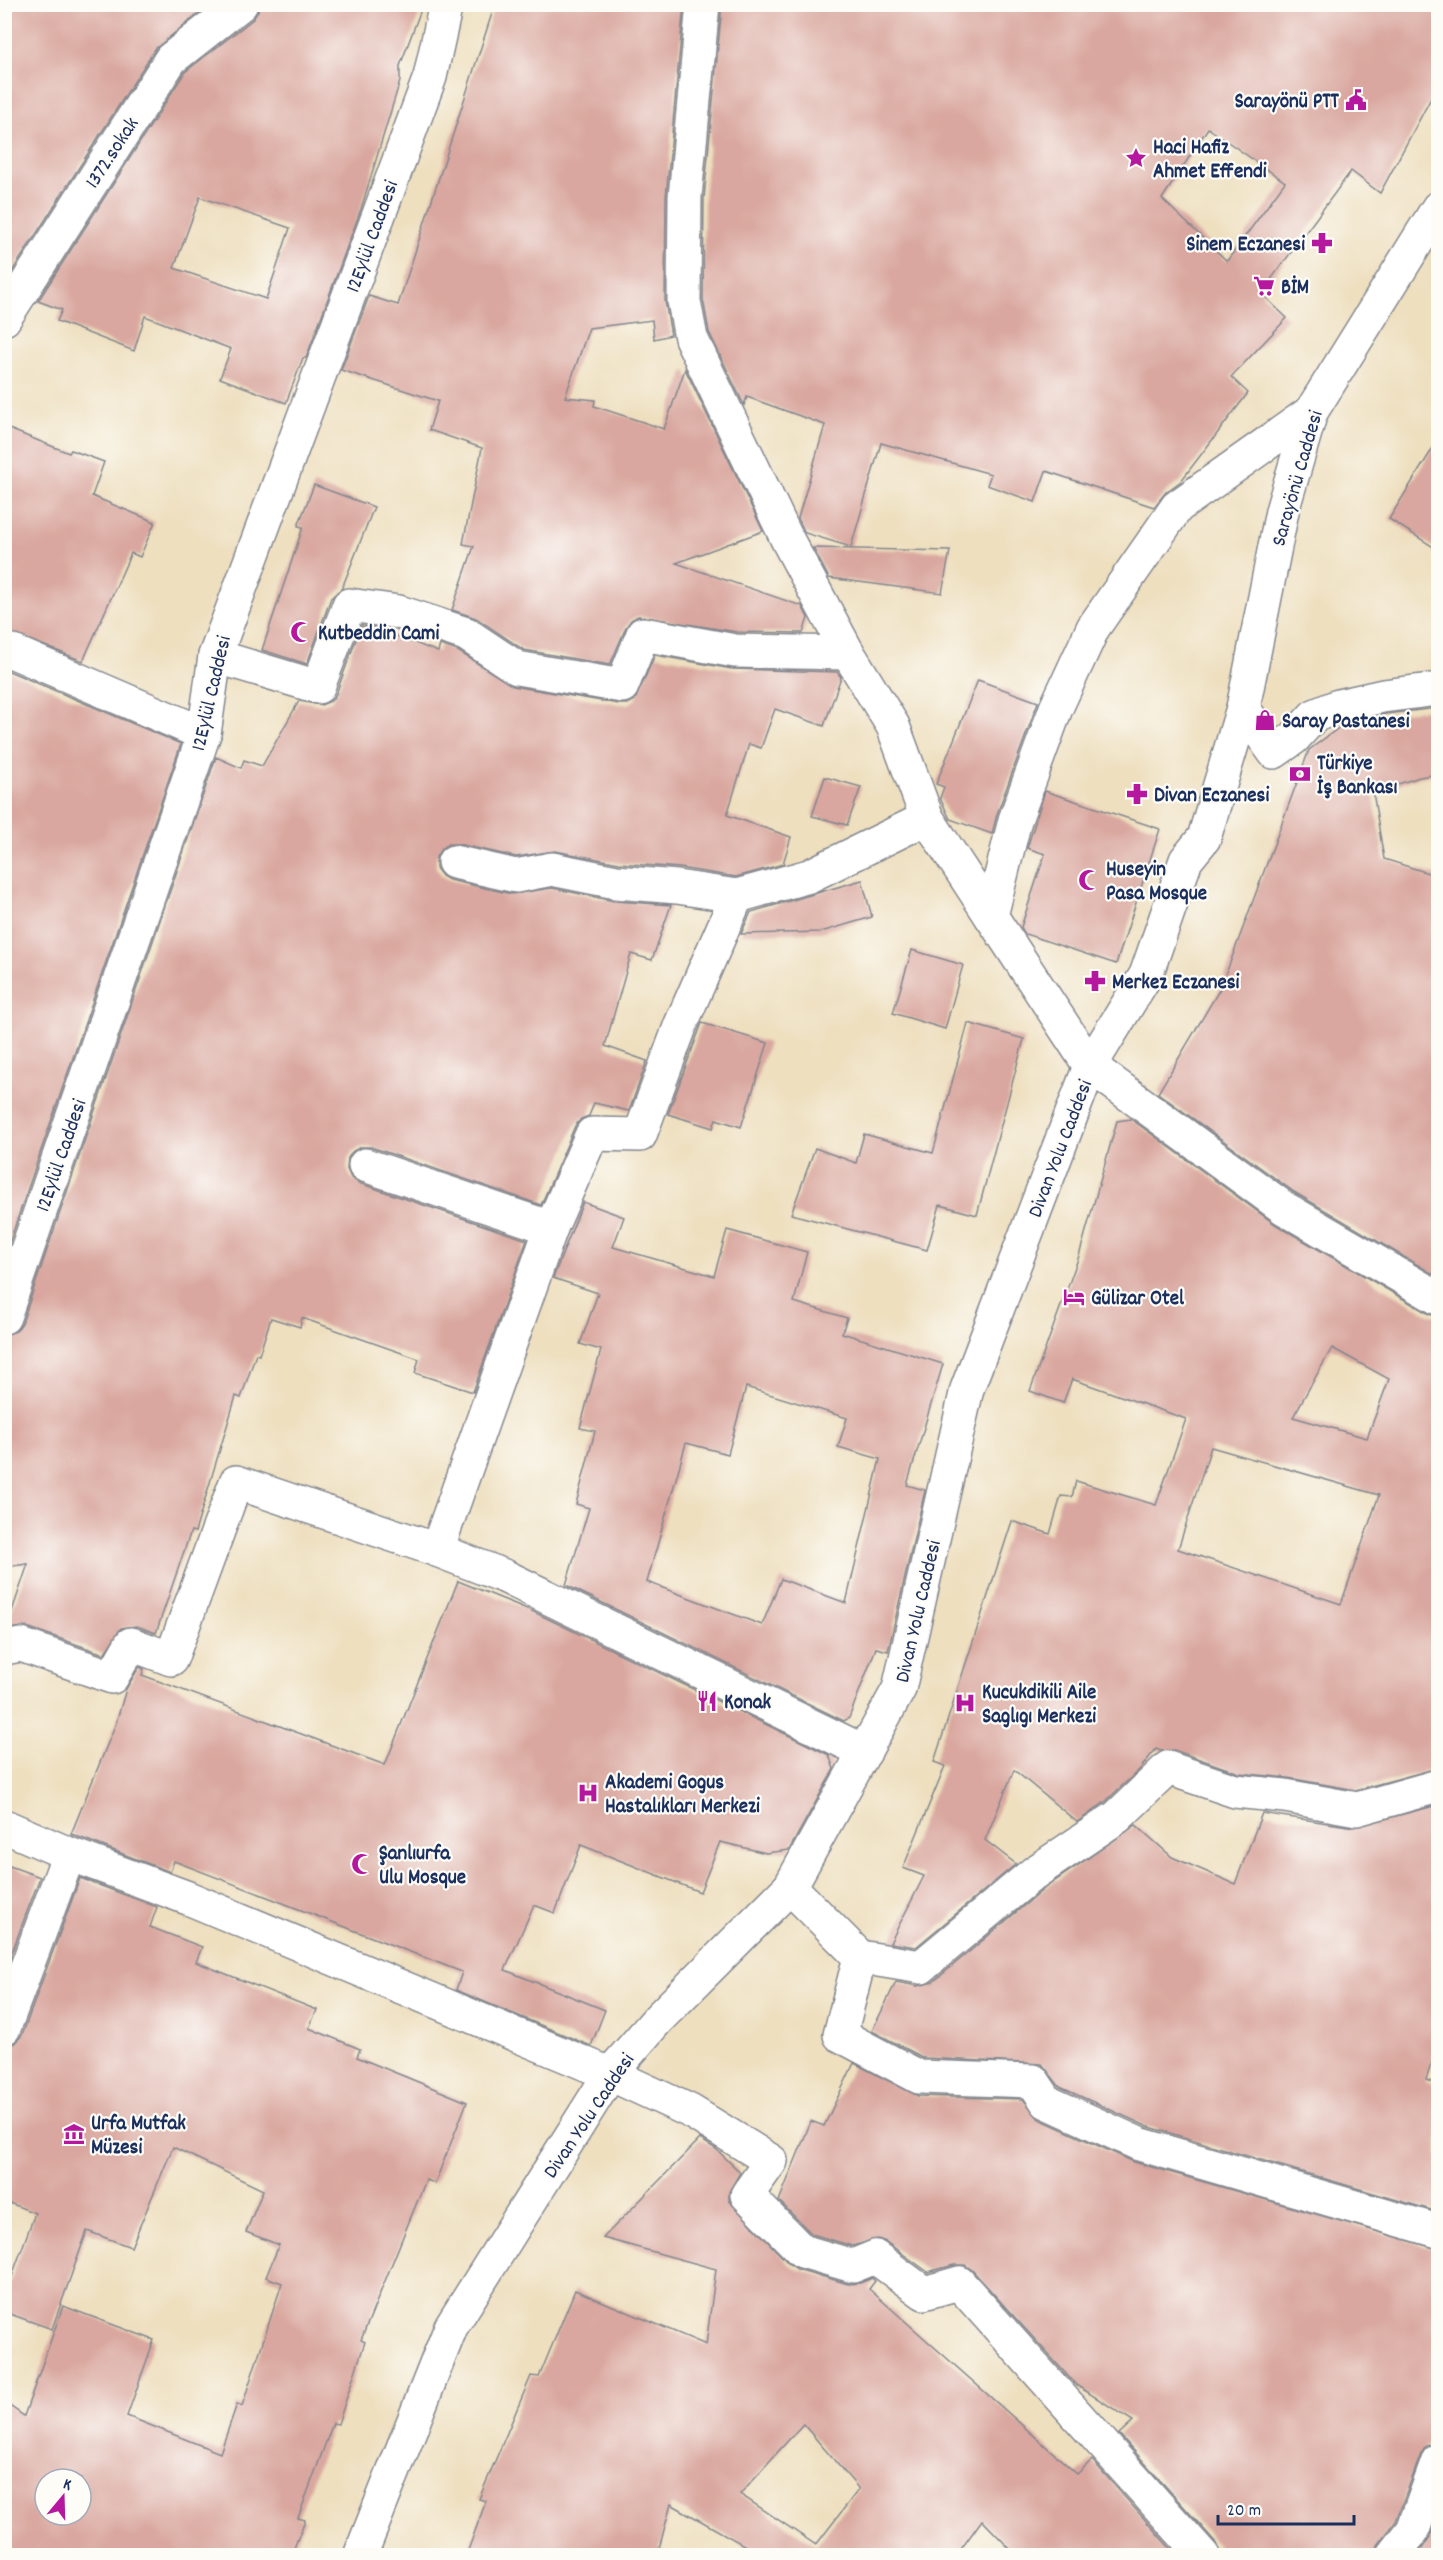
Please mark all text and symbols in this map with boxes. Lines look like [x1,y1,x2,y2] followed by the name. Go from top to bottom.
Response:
[1235,88,1340,118] place label: Sarayönü PTT
[1344,88,1368,112] public building icon: Sarayönü PTT
[79,112,148,195] street label: 1372.sokak
[1153,134,1267,188] place label: Haci Hafiz Ahmet Effendi
[1124,146,1148,170] place icon: Haci Hafiz Ahmet Effendi
[340,177,408,297] street label: 12Eylül Caddesi
[1186,231,1305,261] place label: Sinem Eczanesi
[1310,231,1334,255] pharmacy icon: Sinem Eczanesi
[1252,274,1276,298] supermarket icon: BİM
[1281,274,1309,304] place label: BİM
[1265,407,1333,550] street label: Sarayönü Caddesi
[289,620,313,644] mosque icon: Kutbeddin Cami
[318,620,440,650] place label: Kutbeddin Cami
[185,633,241,754] street label: 12Eylül Caddesi
[1253,708,1277,732] shop icon: Saray Pastanesi
[1282,708,1410,738] place label: Saray Pastanesi
[1317,750,1398,804] place label: Türkiye İş Bankası
[1288,762,1312,786] bank icon: Türkiye İş Bankası
[1125,782,1149,806] pharmacy icon: Divan Eczanesi
[1154,782,1269,812] place label: Divan Eczanesi
[1106,856,1207,910] place label: Huseyin Pasa Mosque
[1077,868,1101,892] mosque icon: Huseyin Pasa Mosque
[1083,969,1107,993] pharmacy icon: Merkez Eczanesi
[1112,969,1240,999] place label: Merkez Eczanesi
[1022,1076,1102,1222] street label: Divan Yolu Caddesi
[30,1095,96,1216] street label: 12Eylül Caddesi
[1062,1285,1086,1309] hotel icon: Gülizar Otel
[1091,1285,1185,1315] place label: Gülizar Otel
[889,1537,951,1686] street label: Divan Yolu Caddesi
[982,1679,1096,1733] place label: Kucukdikili Aile Saglıgı Merkezi
[695,1689,719,1713] restaurant icon: Konak
[724,1689,772,1719] place label: Konak
[953,1691,977,1715] hospital icon: Kucukdikili Aile Saglıgı Merkezi
[605,1769,760,1823] place label: Akademi Gogus Hastalıkları Merkezi
[576,1781,600,1805] hospital icon: Akademi Gogus Hastalıkları Merkezi
[379,1840,466,1894] place label: Şanlıurfa Ulu Mosque
[350,1852,374,1876] mosque icon: Şanlıurfa Ulu Mosque
[537,2048,644,2185] street label: Divan Yolu Caddesi
[91,2110,186,2164] place label: Urfa Mutfak Müzesi
[62,2122,86,2146] museum icon: Urfa Mutfak Müzesi
[33,2467,93,2527] north arrow
[60,2473,75,2497] text: K
[1218,2488,1354,2526] scale bar
[1227,2499,1261,2524] text: 20 m

